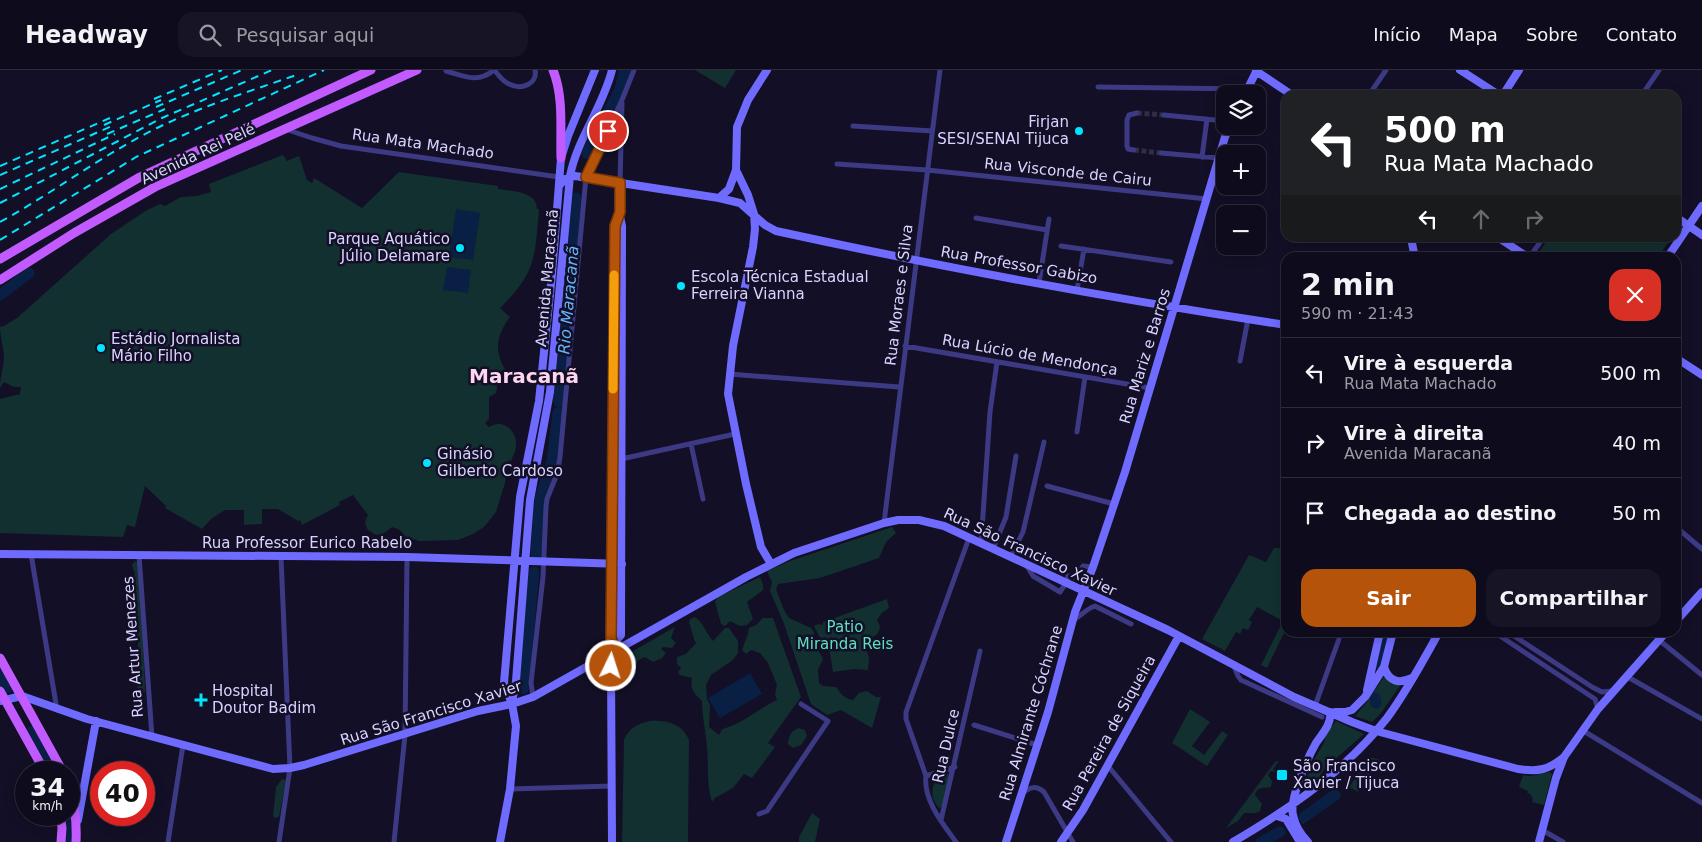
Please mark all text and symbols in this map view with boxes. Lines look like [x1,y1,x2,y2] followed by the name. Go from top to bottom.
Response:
[178,12,528,57] search box
[25,21,148,49] text: Headway
[196,21,224,49] icon: search
[236,24,374,46] text: Pesquisar aqui
[1373,24,1421,45] text: Início
[1449,24,1498,45] text: Mapa
[1526,24,1578,45] text: Sobre
[1606,24,1677,45] text: Contato
[1216,85,1266,255] map controls
[1216,85,1266,135] button: layers
[587,110,629,152] pin
[1301,110,1366,175] icon: left
[1384,110,1506,150] text: 500 m
[937,113,1069,148] place label: Firjan SESI/SENAI Tijuca
[594,117,622,145] icon: arrive
[138,120,258,188] street label: Avenida Rei Pelé
[351,125,495,163] street label: Rua Mata Machado
[1073,125,1085,137] marker: Firjan SESI/SENAI Tijuca
[1216,145,1266,195] button: +
[1384,151,1594,176] text: Rua Mata Machado
[983,154,1153,190] street label: Rua Visconde de Cairu
[1216,205,1266,255] button: −
[1414,205,1442,233] icon: left
[1467,205,1495,233] icon: ahead
[1520,205,1548,233] icon: right
[532,208,562,348] street label: Avenida Maracanã
[881,223,917,367] street label: Rua Moraes e Silva
[328,230,450,265] place label: Parque Aquático Júlio Delamare
[454,242,466,254] marker: Parque Aquático Júlio Delamare
[939,242,1099,288] street label: Rua Professor Gabizo
[554,245,583,355] water label: Rio Maracanã
[1301,267,1395,302] text: 2 min
[691,268,869,303] place label: Escola Técnica Estadual Ferreira Vianna
[1609,269,1661,321] button: close
[675,280,687,292] marker: Escola Técnica Estadual Ferreira Vianna
[1116,286,1174,426] street label: Rua Mariz e Barros
[1301,304,1414,323] text: 590 m · 21:43
[111,330,240,365] place label: Estádio Jornalista Mário Filho
[941,331,1119,379] street label: Rua Lúcio de Mendonça
[95,342,107,354] marker: Estádio Jornalista Mário Filho
[1344,352,1513,374] text: Vire à esquerda
[1301,359,1329,387] icon: left
[1600,362,1661,384] text: 500 m
[469,364,579,388] district label: Maracanã
[1344,374,1497,393] text: Rua Mata Machado
[1344,422,1484,444] text: Vire à direita
[1301,429,1329,457] icon: right
[1612,432,1661,454] text: 40 m
[1344,444,1492,463] text: Avenida Maracanã
[437,445,563,480] place label: Ginásio Gilberto Cardoso
[421,457,433,469] marker: Ginásio Gilberto Cardoso
[1301,499,1329,527] icon: arrive
[1344,502,1556,524] text: Chegada ao destino
[1612,502,1661,524] text: 50 m
[941,504,1120,600] street label: Rua São Francisco Xavier
[202,534,412,552] street label: Rua Professor Eurico Rabelo
[1301,569,1476,627] button: Sair
[1486,569,1661,627] button: Compartilhar
[119,575,147,718] street label: Rua Artur Menezes
[797,618,893,653] park label: Patio Miranda Reis
[996,623,1066,803] street label: Rua Almirante Cóchrane
[584,639,636,691] position arrow
[1059,652,1159,814] street label: Rua Pereira de Siqueira
[338,677,525,749] street label: Rua São Francisco Xavier
[212,682,316,717] place label: Hospital Doutor Badim
[194,693,208,707] marker: Hospital Doutor Badim
[929,707,963,785] street label: Rua Dulce
[1293,757,1399,792] place label: São Francisco Xavier / Tijuca
[90,761,155,826] speed limit sign: 40
[1275,768,1289,782] marker: São Francisco Xavier / Tijuca
[30,773,65,802] text: 34
[32,799,63,813] text: km/h

